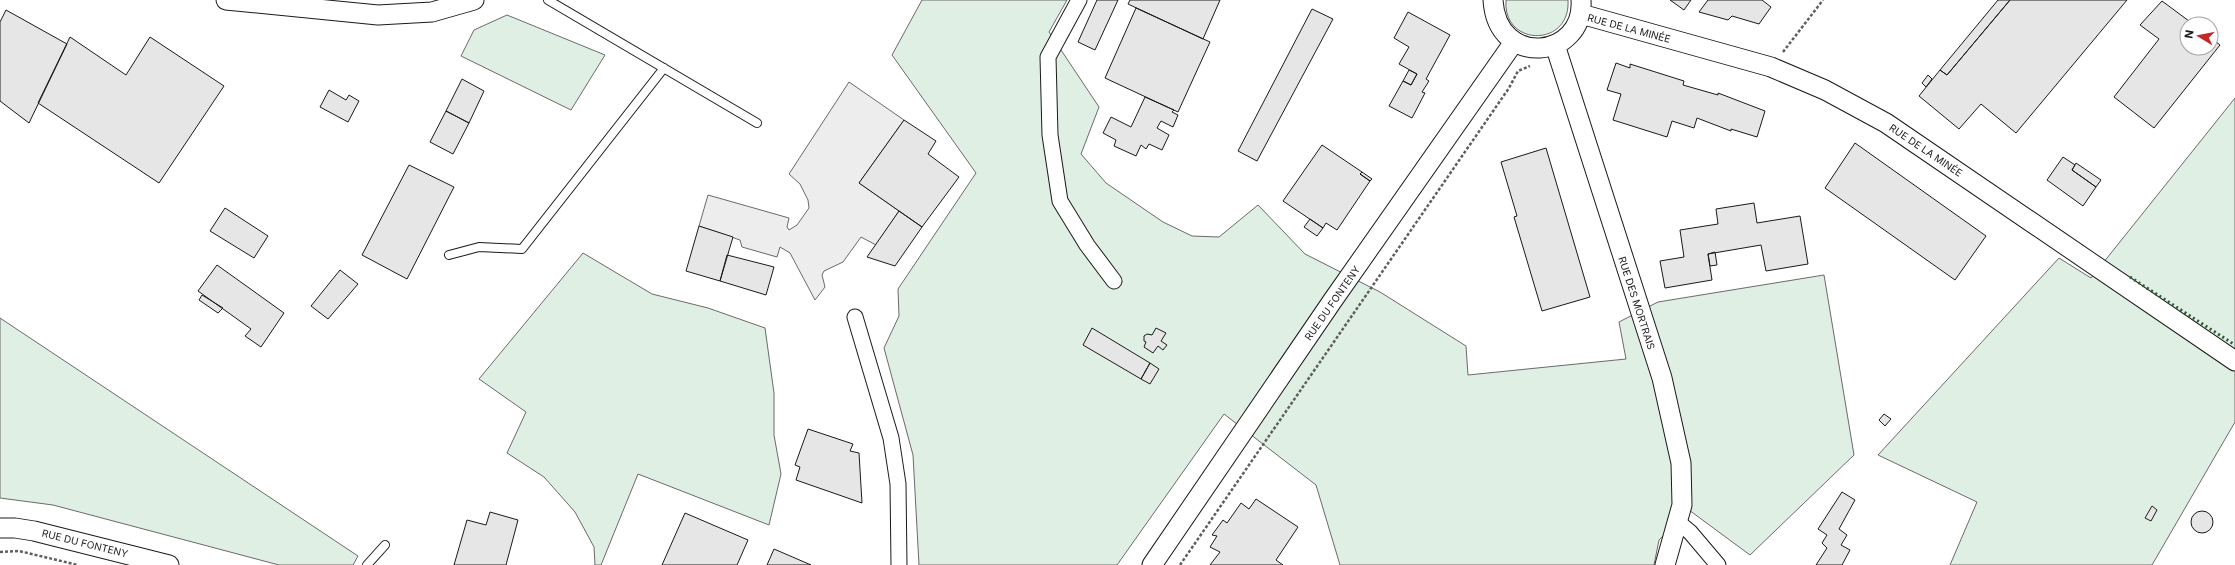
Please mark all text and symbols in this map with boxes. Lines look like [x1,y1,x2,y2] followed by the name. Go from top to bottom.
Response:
[1586,10,1672,45] street label: RUE DE LA MINÉE
[2179,16,2219,56] north arrow
[2182,29,2197,40] text: N
[1887,120,1965,179] street label: RUE DE LA MINÉE
[1616,255,1658,351] street label: RUE DES MORTRAIS
[1302,263,1362,343] street label: RUE DU FONTENY
[41,527,129,560] street label: RUE DU FONTENY

